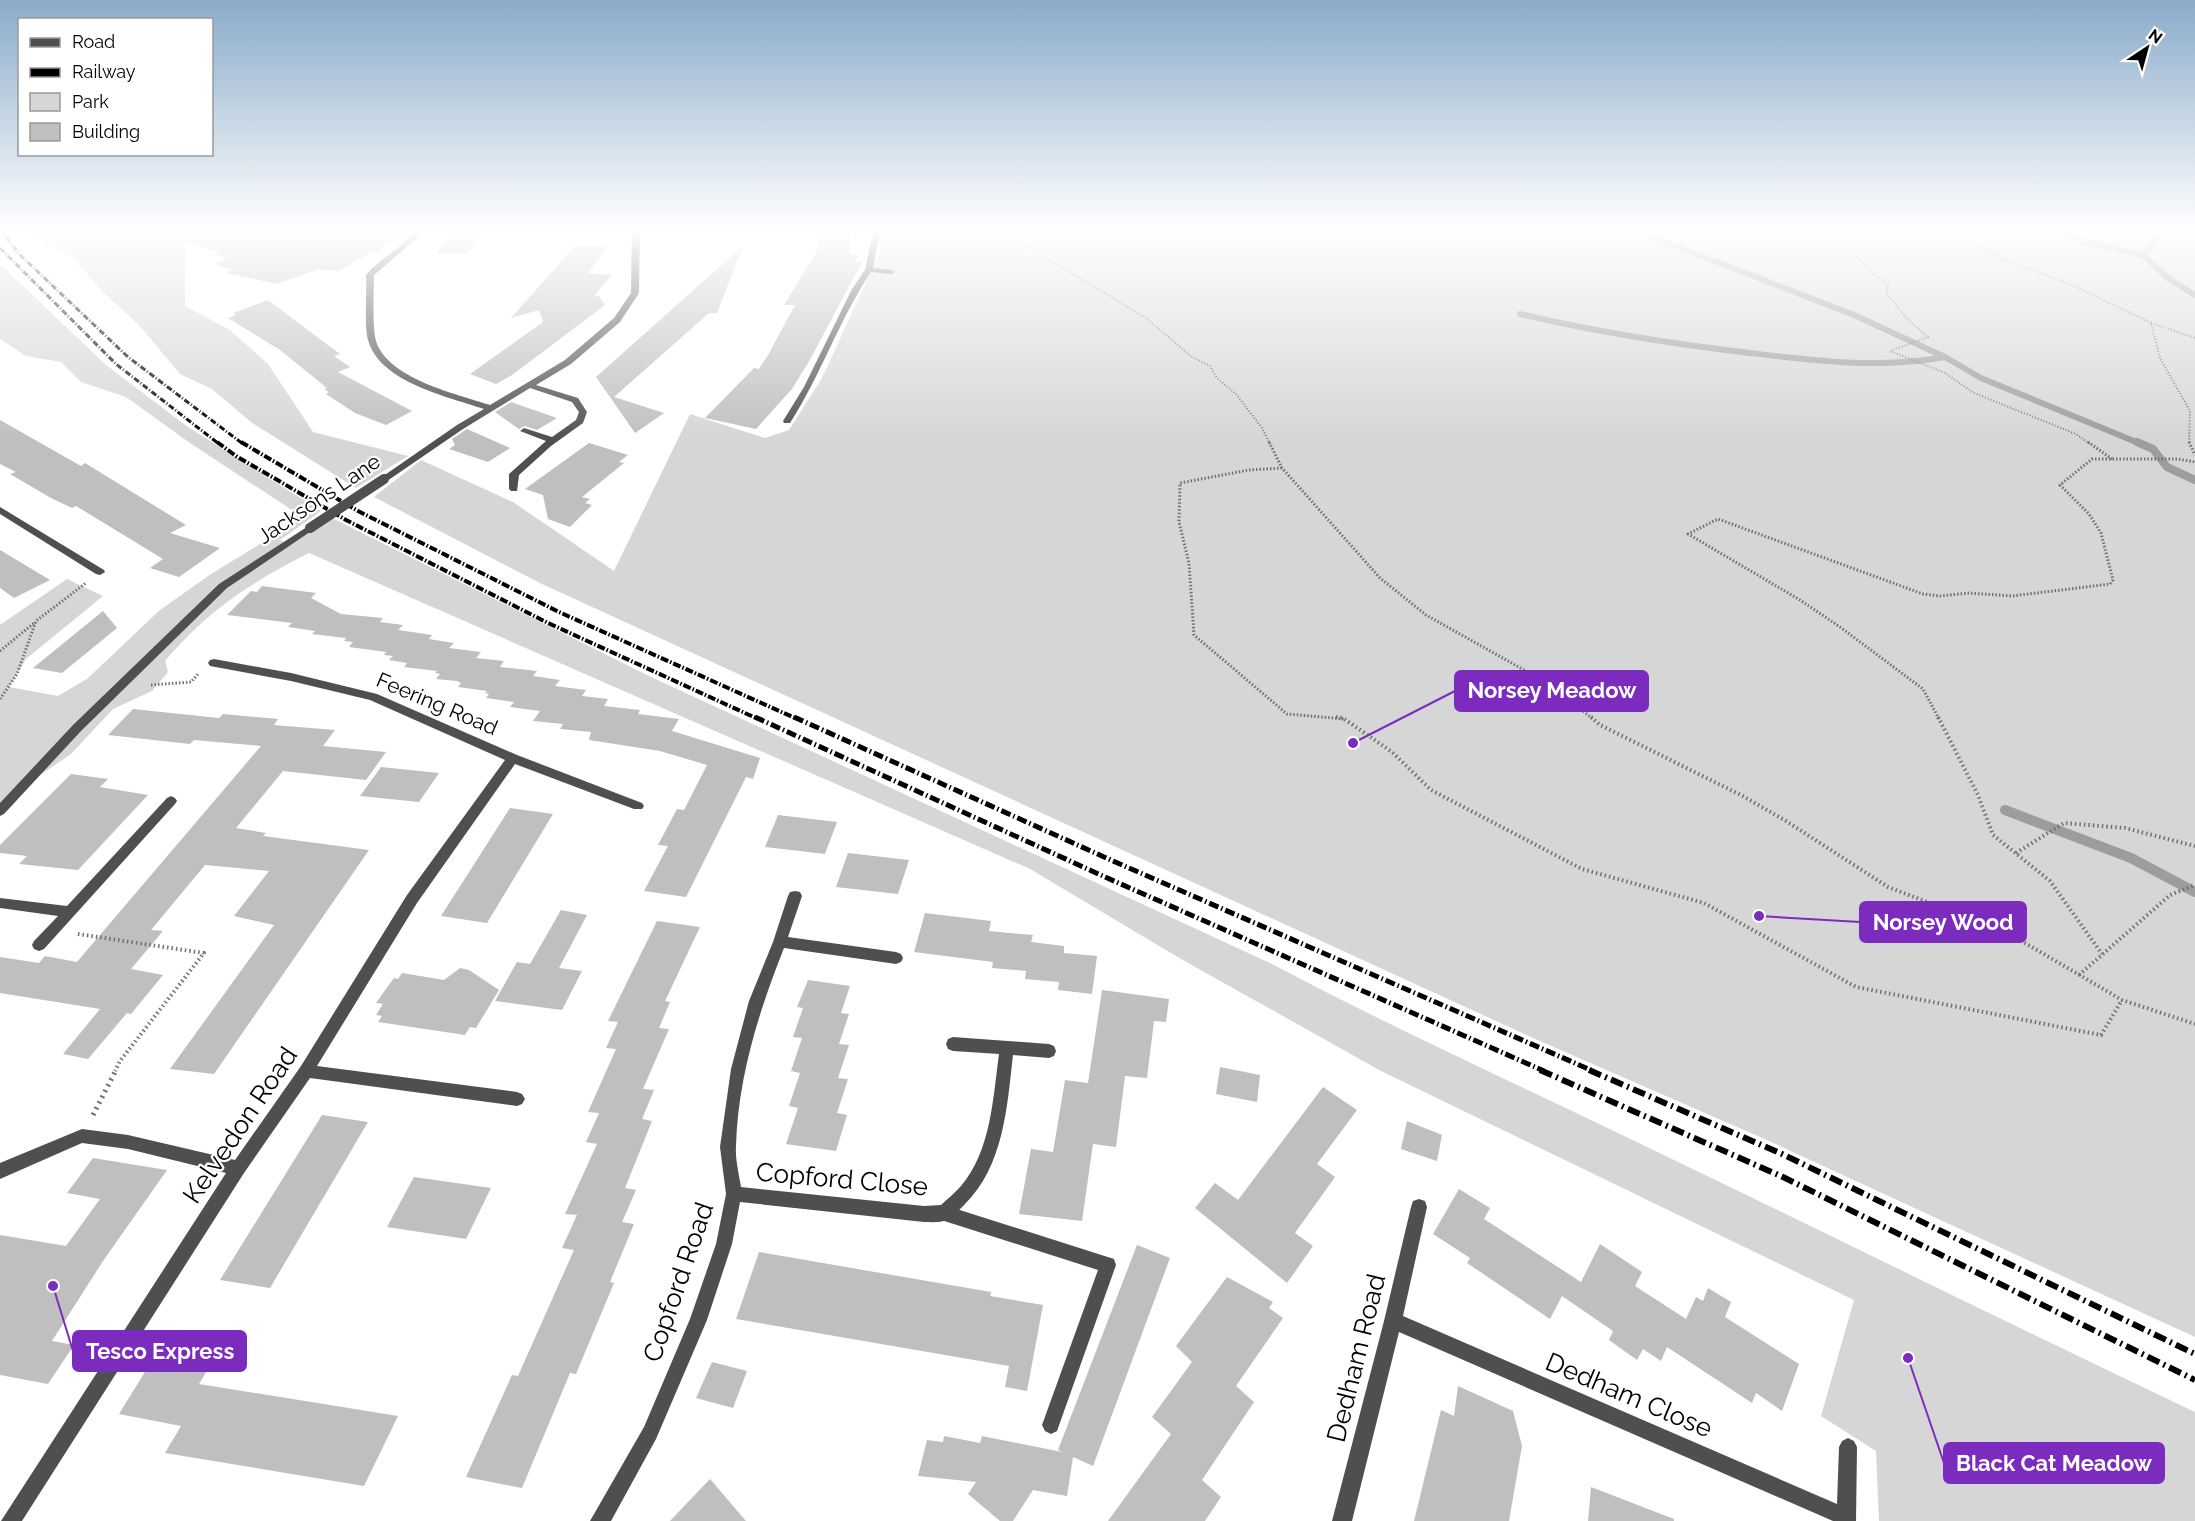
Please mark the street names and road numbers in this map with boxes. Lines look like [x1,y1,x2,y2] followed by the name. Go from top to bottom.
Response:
[253,448,385,549] street label: Jacksons Lane
[373,667,502,740] street label: Feering Road
[177,1041,303,1209] street label: Kelvedon Road
[755,1157,929,1201] street label: Copford Close
[637,1198,719,1366] street label: Copford Road
[1321,1271,1391,1445] street label: Dedham Road
[1541,1346,1717,1444] street label: Dedham Close

